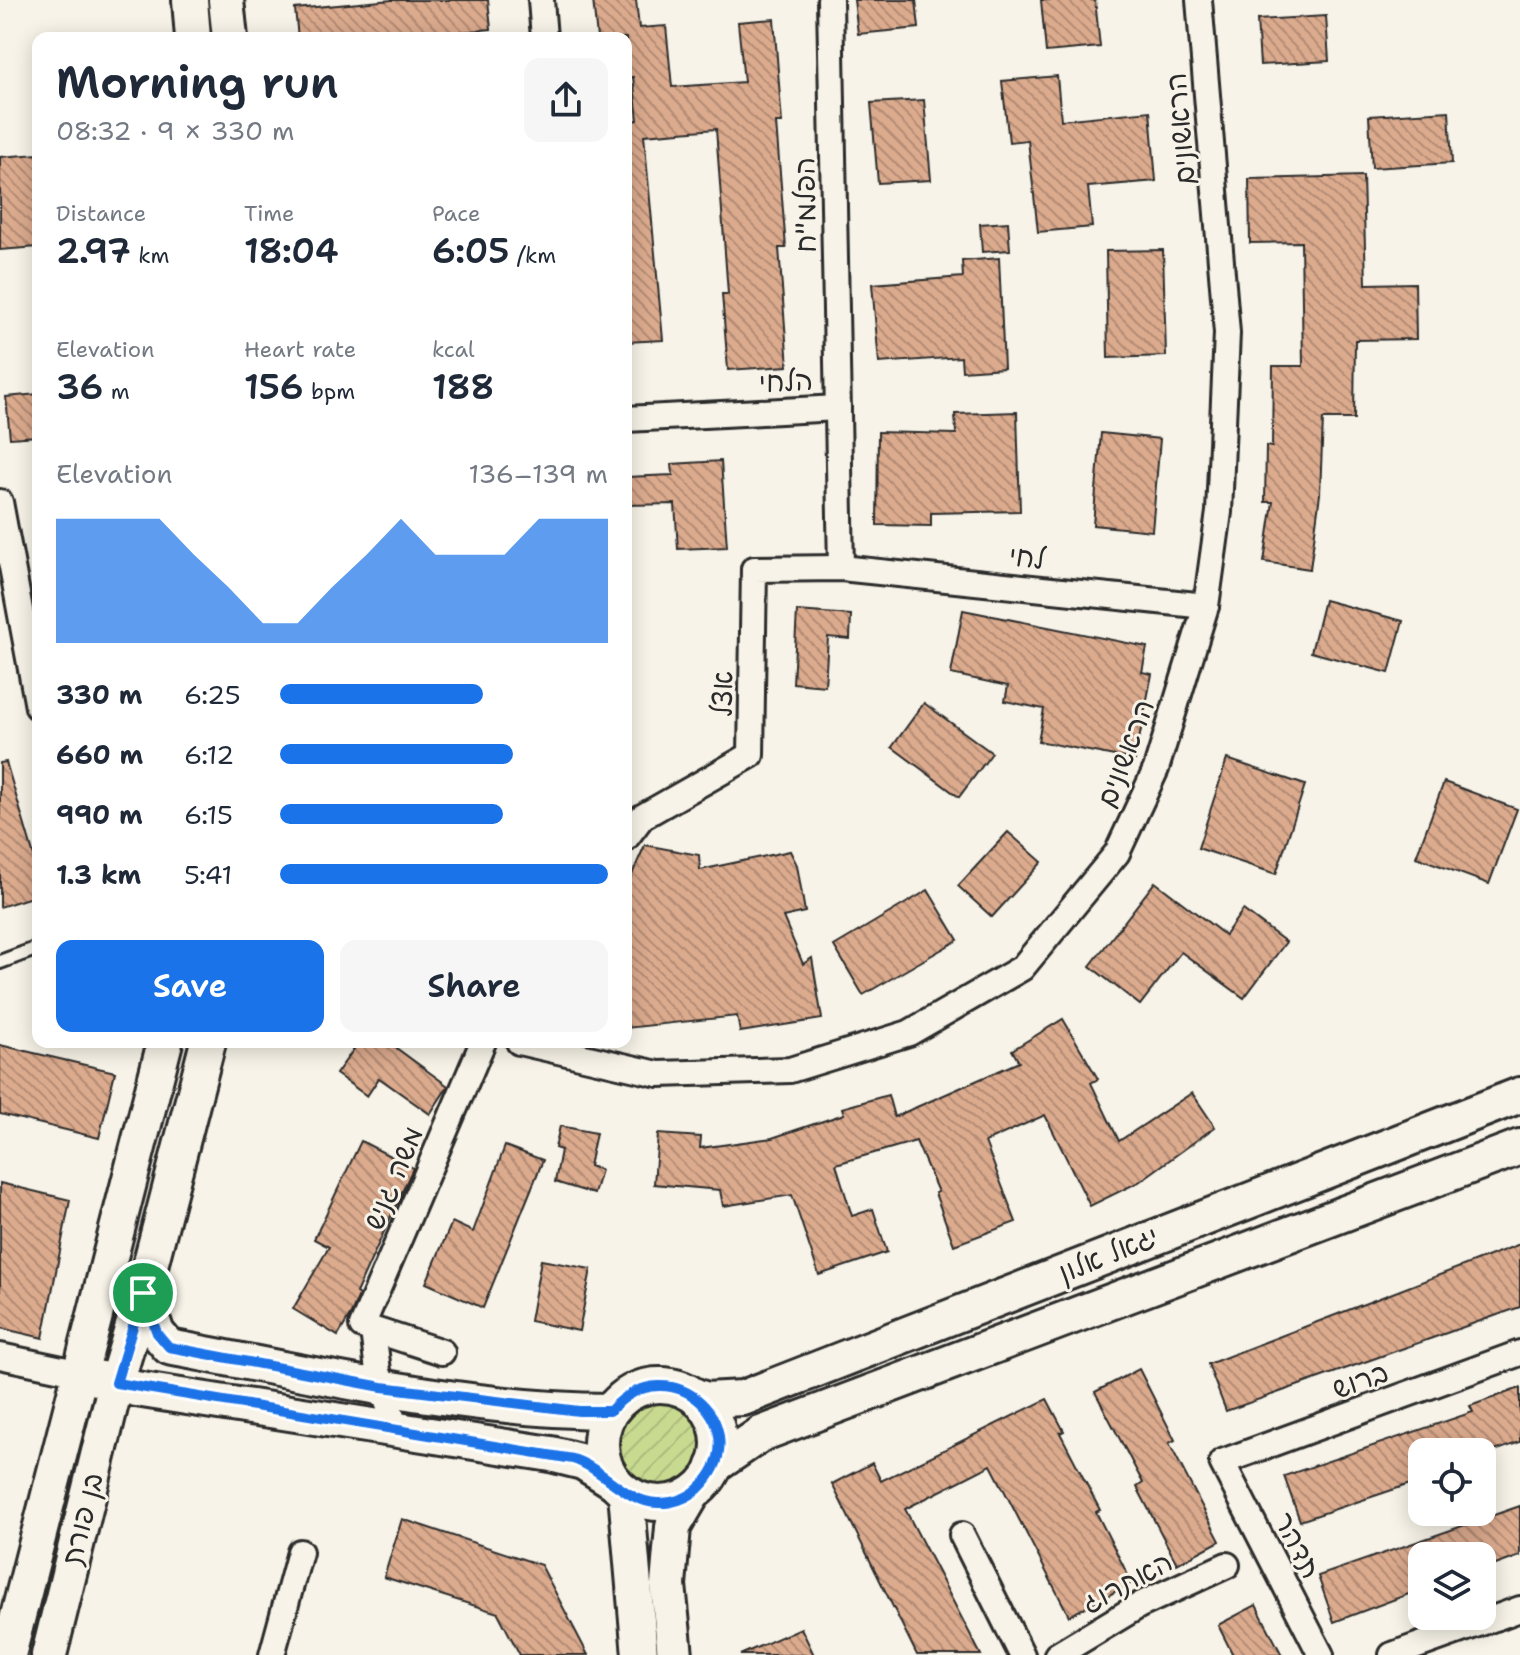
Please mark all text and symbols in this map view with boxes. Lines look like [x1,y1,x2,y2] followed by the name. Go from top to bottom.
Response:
[56,53,339,112] text: Morning run
[524,58,608,142] button: share
[1156,71,1204,187] street label: הראשונים
[56,113,294,148] text: 08:32 · 9 × 330 m
[785,157,825,253] street label: הפלמ"ח
[56,199,146,228] text: Distance
[244,199,294,228] text: Time
[432,199,480,228] text: Pace
[56,228,131,274] text: 2.97
[244,228,339,274] text: 18:04
[432,228,509,274] text: 6:05
[131,241,169,270] text: km
[509,241,556,270] text: /km
[56,335,154,364] text: Elevation
[244,335,356,364] text: Heart rate
[432,335,475,364] text: kcal
[758,361,814,401] street label: הלחי
[56,364,103,410] text: 36
[244,364,304,410] text: 156
[432,364,494,410] text: 188
[103,377,130,406] text: m
[304,377,355,406] text: bpm
[56,456,172,491] text: Elevation
[469,456,608,491] text: 136–139 m
[1007,536,1048,578] street label: לחי
[703,671,741,717] street label: אצל
[56,677,143,712] text: 330 m
[184,677,241,712] text: 6:25
[1087,693,1163,813] street label: הראשונים
[56,737,143,772] text: 660 m
[184,737,234,772] text: 6:12
[56,797,143,832] text: 990 m
[184,797,233,832] text: 6:15
[56,857,141,892] text: 1.3 km
[184,857,232,892] text: 5:41
[56,940,324,1032] button: Save
[340,940,608,1032] button: Share
[354,1120,432,1236] street label: משה גניש
[1052,1217,1164,1291] street label: יגאל אלון
[109,1259,177,1327] pin
[121,1271,165,1315] icon: arrive
[1327,1352,1393,1408] street label: ברוש
[1408,1438,1496,1630] map controls
[1408,1438,1496,1526] button: locate
[52,1469,112,1569] street label: בן פורת
[1265,1505,1331,1585] street label: תדהר
[1075,1542,1179,1622] street label: האתרוג
[1408,1542,1496,1630] button: layers

